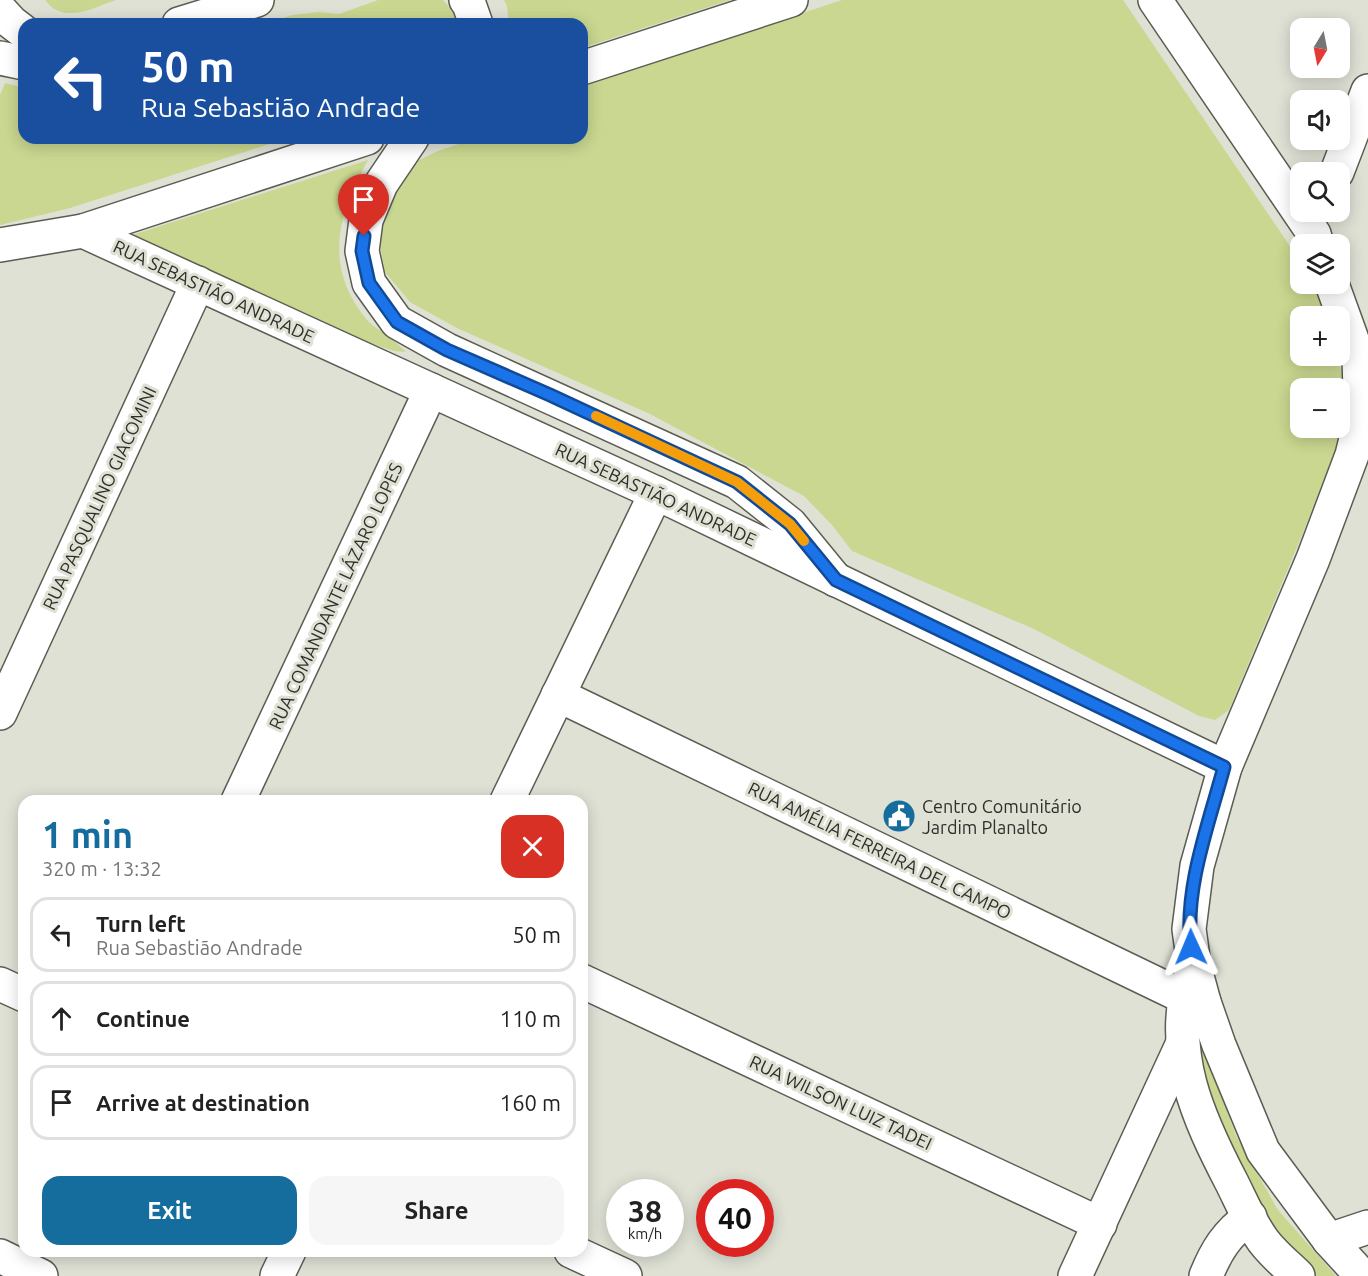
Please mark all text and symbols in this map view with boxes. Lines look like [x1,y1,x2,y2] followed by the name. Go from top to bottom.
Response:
[1290,18,1350,78] north arrow
[1290,18,1350,438] map controls
[42,42,120,120] icon: left
[141,43,235,90] text: 50 m
[1290,90,1350,150] button: sound
[141,92,420,122] text: Rua Sebastião Andrade
[1290,162,1350,222] button: search
[338,174,389,236] pin
[347,183,380,216] icon: arrive
[1290,234,1350,294] button: layers
[110,235,318,346] street label: RUA SEBASTIÃO ANDRADE
[1290,306,1350,366] button: +
[1290,378,1350,438] button: −
[38,383,161,613] street label: RUA PASQUALINO GIACOMINI
[552,438,760,549] street label: RUA SEBASTIÃO ANDRADE
[263,459,406,732] street label: RUA COMANDANTE LÁZARO LOPES
[745,776,1015,923] street label: RUA AMÉLIA FERREIRA DEL CAMPO
[922,796,1082,837] place label: Centro Comunitário Jardim Planalto
[881,798,917,834] public building icon: Centro Comunitário Jardim Planalto
[42,814,133,855] text: 1 min
[501,815,564,878] button: close
[42,857,162,880] text: 320 m · 13:32
[96,911,186,936] text: Turn left
[1159,915,1223,979] position arrow
[45,918,78,951] icon: left
[512,922,561,947] text: 50 m
[96,936,303,959] text: Rua Sebastião Andrade
[45,1002,78,1035] icon: ahead
[96,1006,190,1031] text: Continue
[500,1006,561,1031] text: 110 m
[747,1051,935,1153] street label: RUA WILSON LUIZ TADEI
[45,1086,78,1119] icon: arrive
[96,1090,310,1115] text: Arrive at destination
[500,1090,561,1115] text: 160 m
[42,1176,297,1245] button: Exit
[309,1176,564,1245] button: Share
[696,1179,774,1257] speed limit sign: 40
[628,1194,662,1228] text: 38
[628,1225,662,1242] text: km/h

